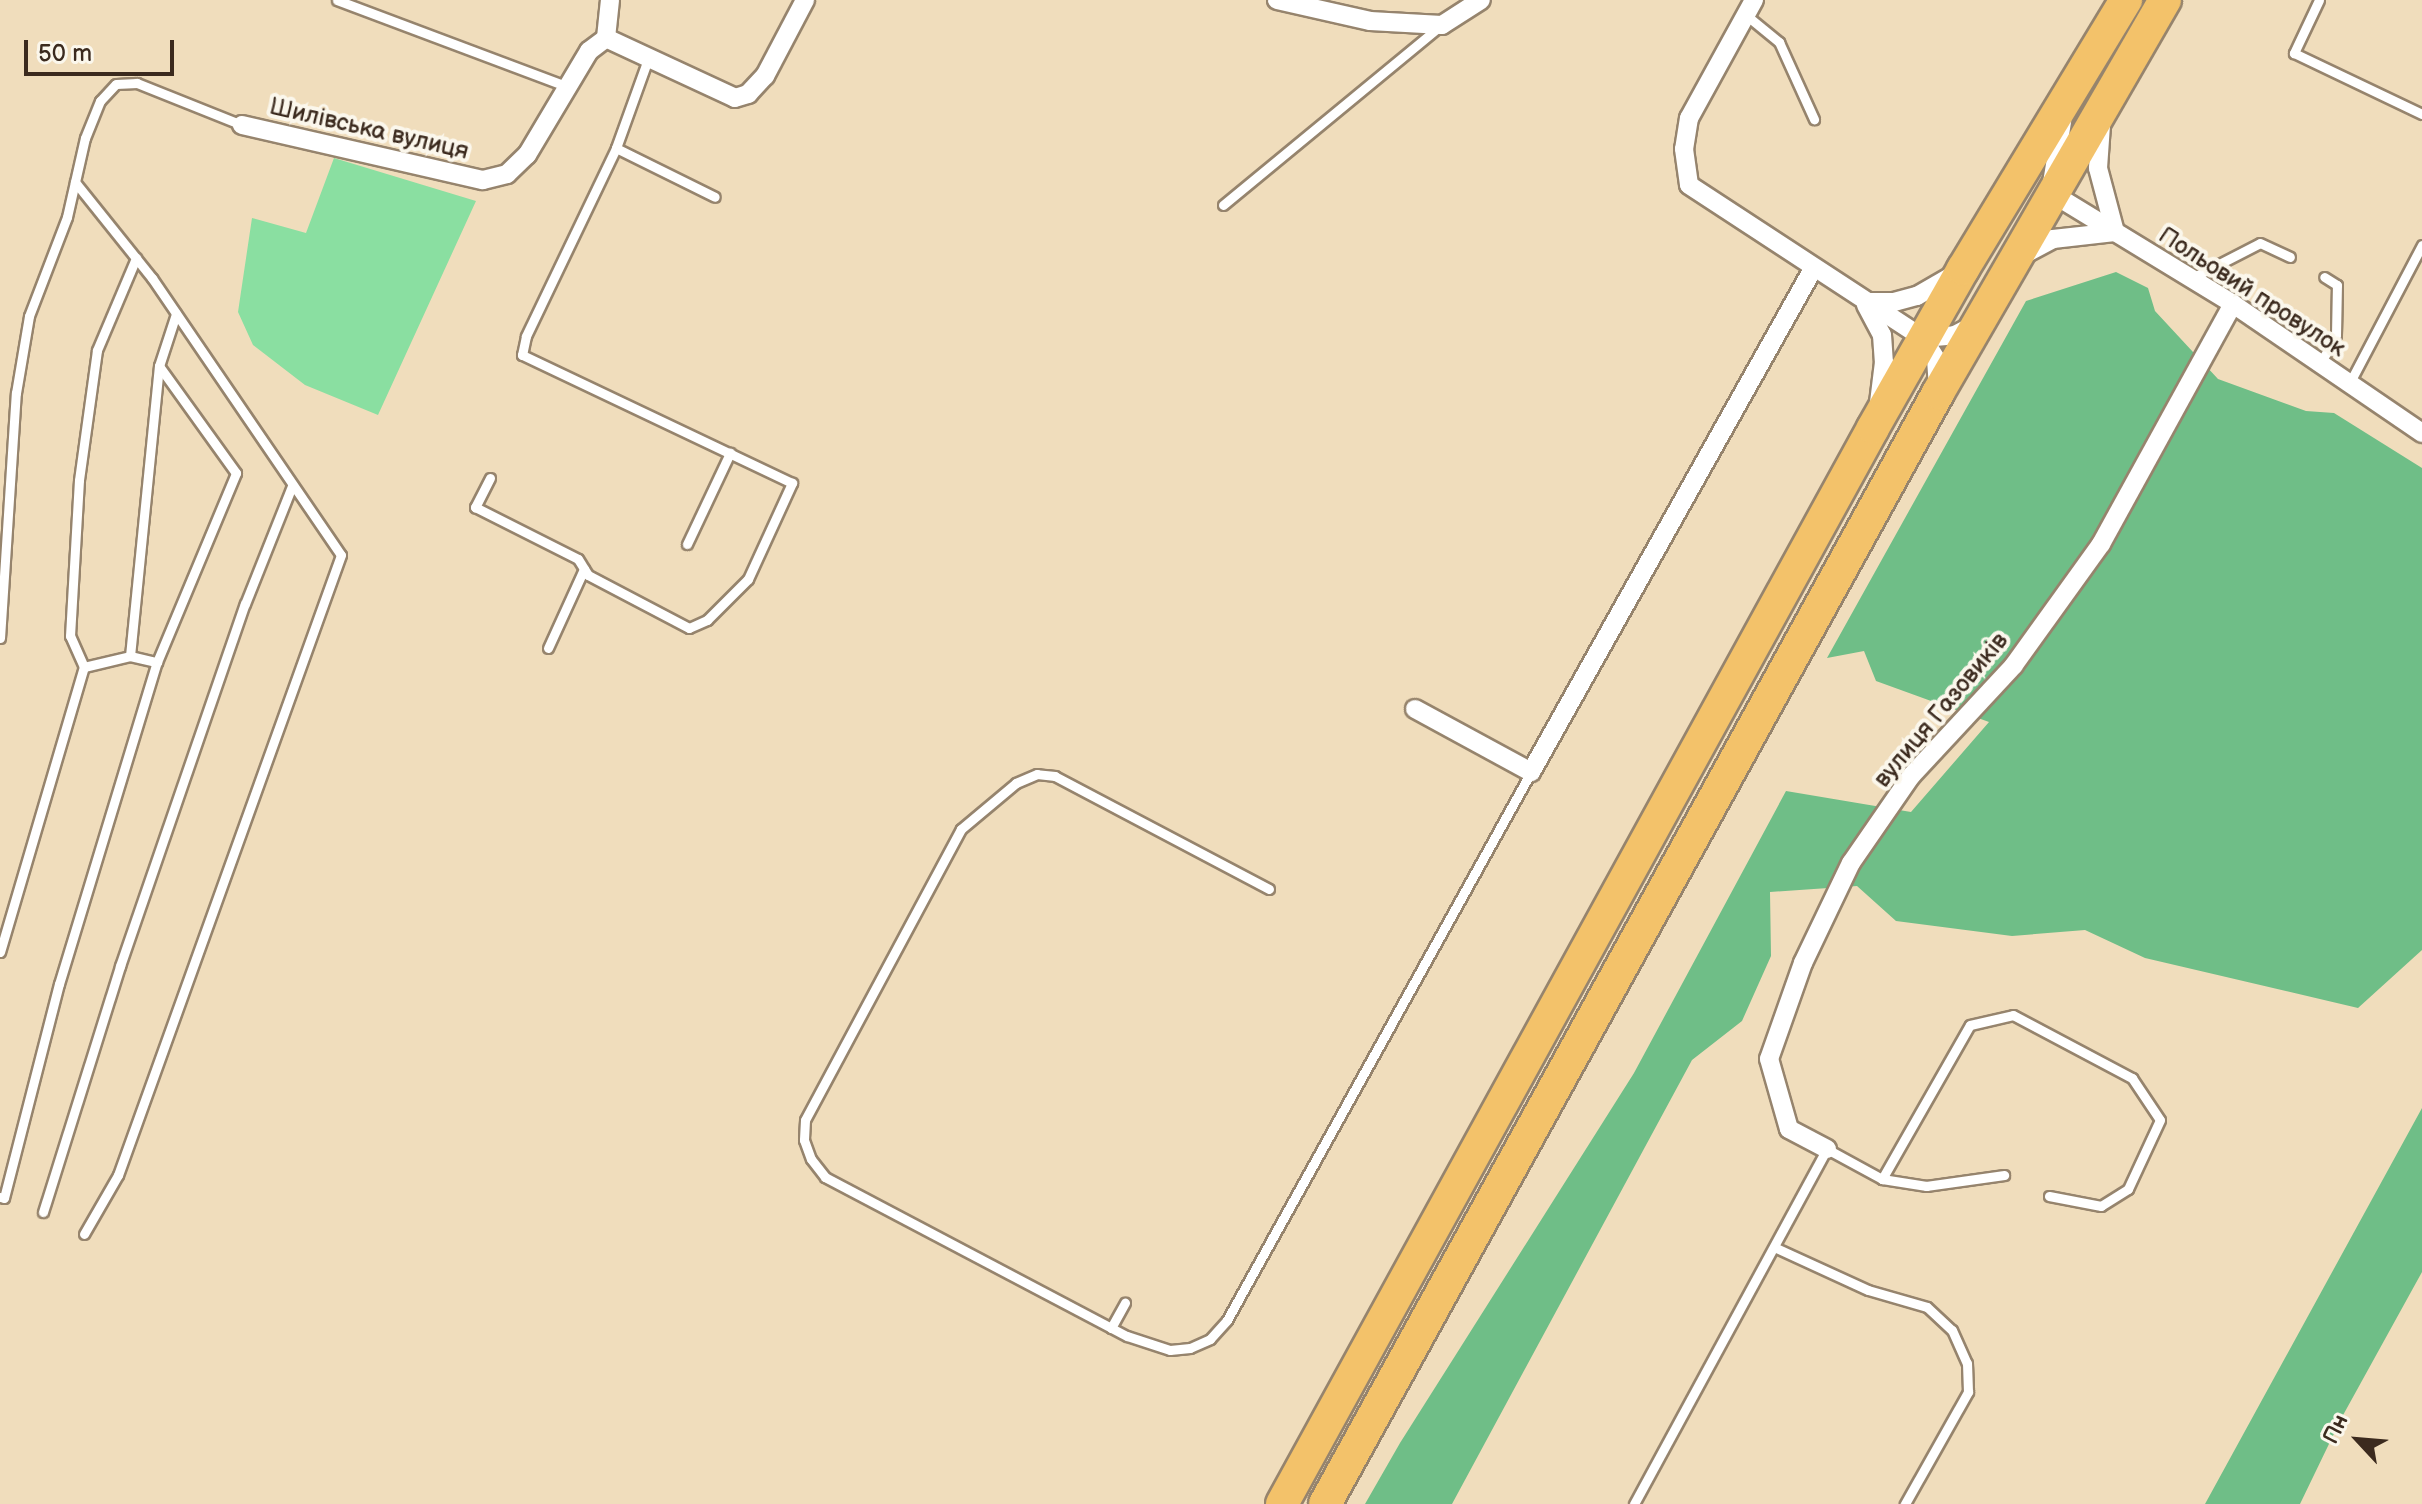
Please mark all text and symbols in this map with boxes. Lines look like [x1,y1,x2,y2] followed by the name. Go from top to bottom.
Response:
[28,24,178,74] scale bar
[38,39,92,68] text: 50 m
[267,92,471,166] street label: Шилівська вулиця
[2153,221,2351,363] street label: Польовий провулок
[1868,627,2014,793] street label: вулиця Газовиків
[2318,1400,2398,1480] north arrow
[2317,1410,2355,1448] text: Пн

